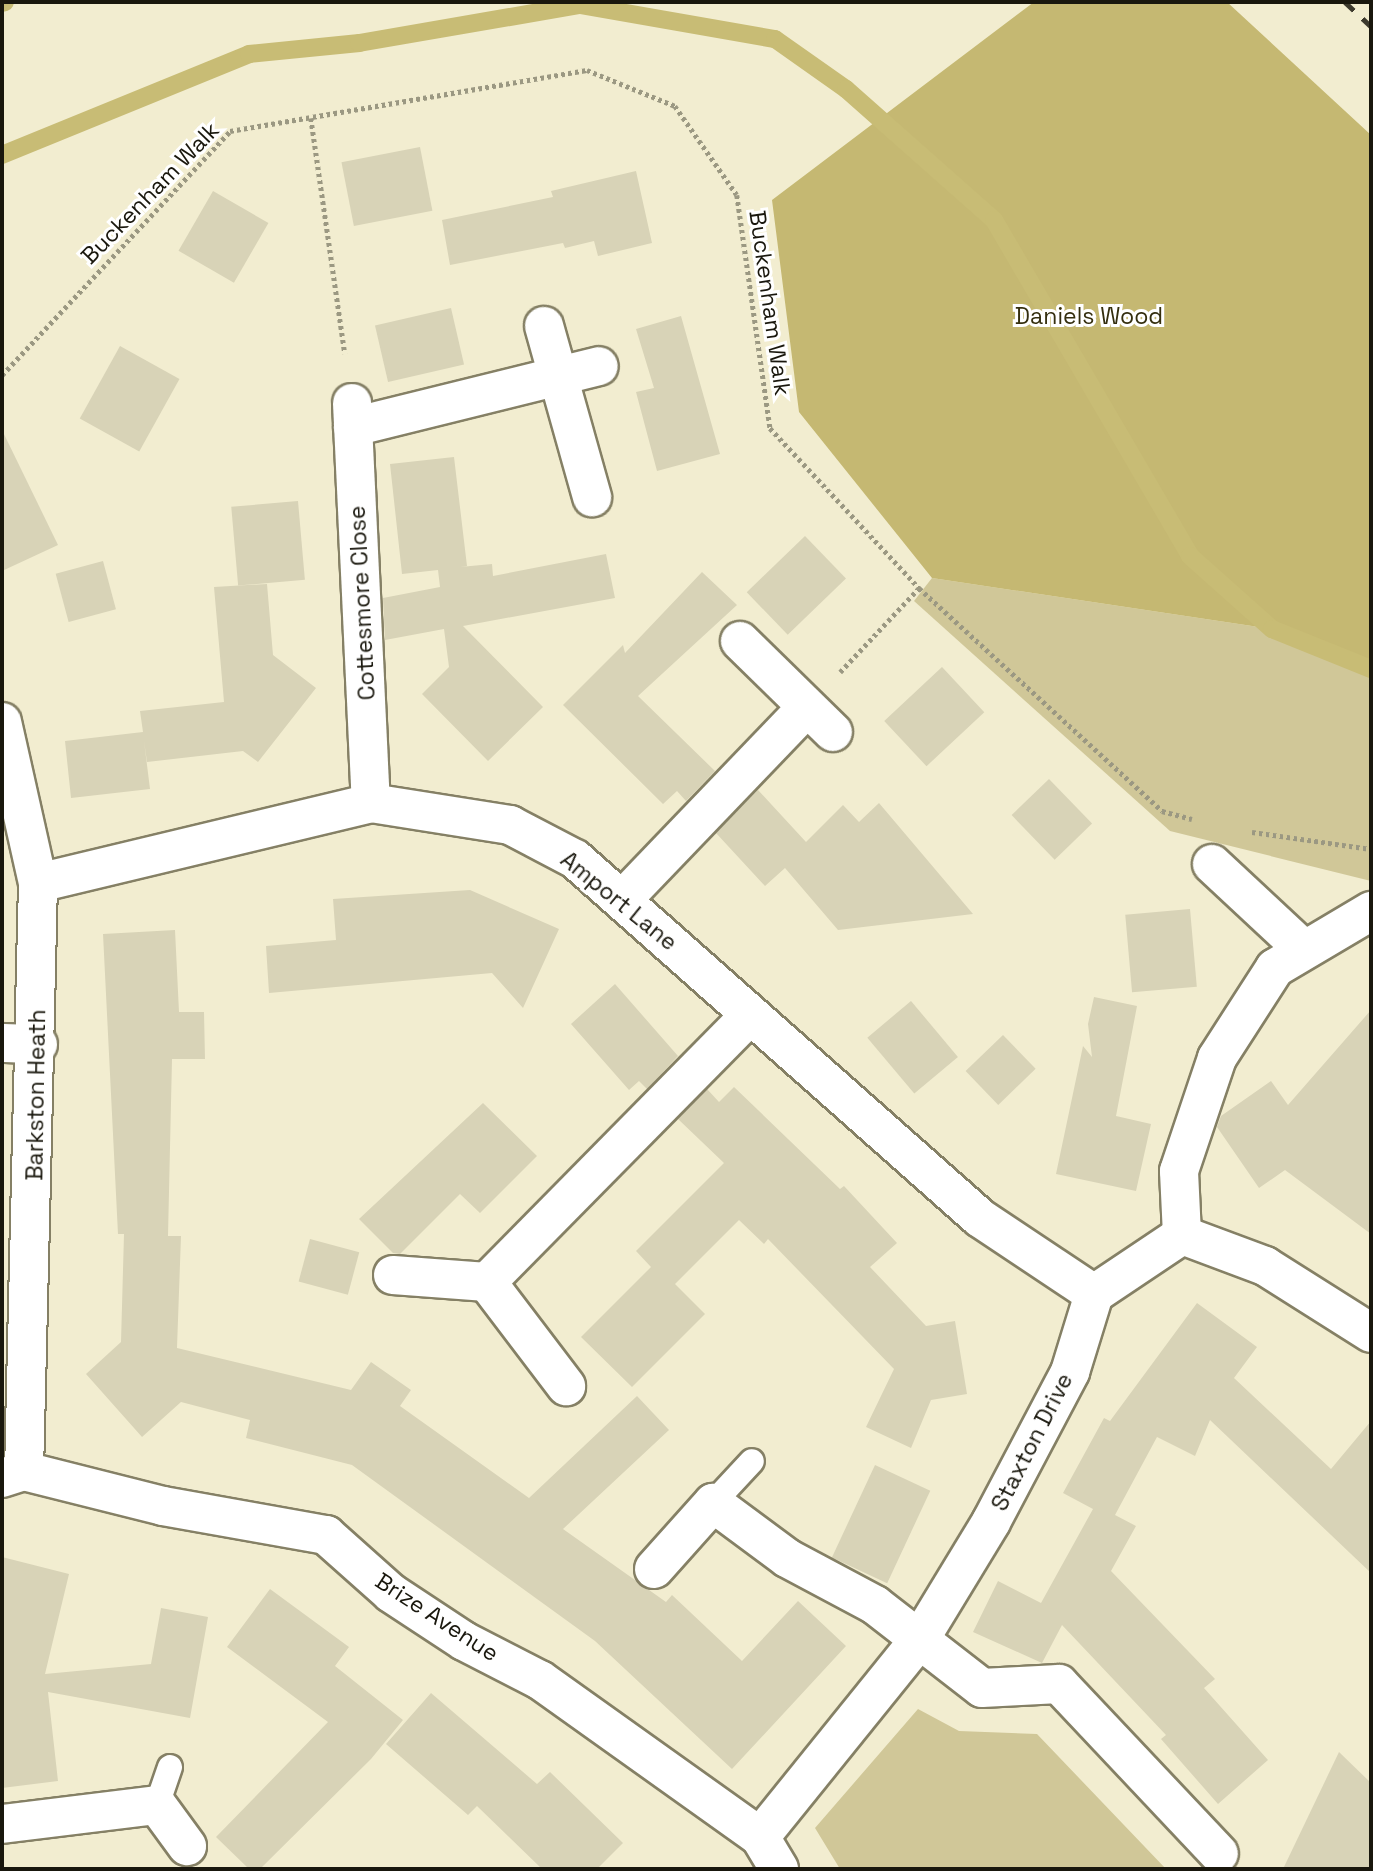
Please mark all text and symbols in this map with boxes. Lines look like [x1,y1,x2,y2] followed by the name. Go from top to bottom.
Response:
[75,116,225,270] street label: Buckenham Walk
[743,209,797,397] street label: Buckenham Walk
[1015,302,1163,330] park label: Daniels Wood
[343,505,381,701] street label: Cottesmore Close
[555,846,683,956] street label: Amport Lane
[21,1009,51,1181] street label: Barkston Heath
[985,1368,1079,1516] street label: Staxton Drive
[370,1567,504,1667] street label: Brize Avenue

